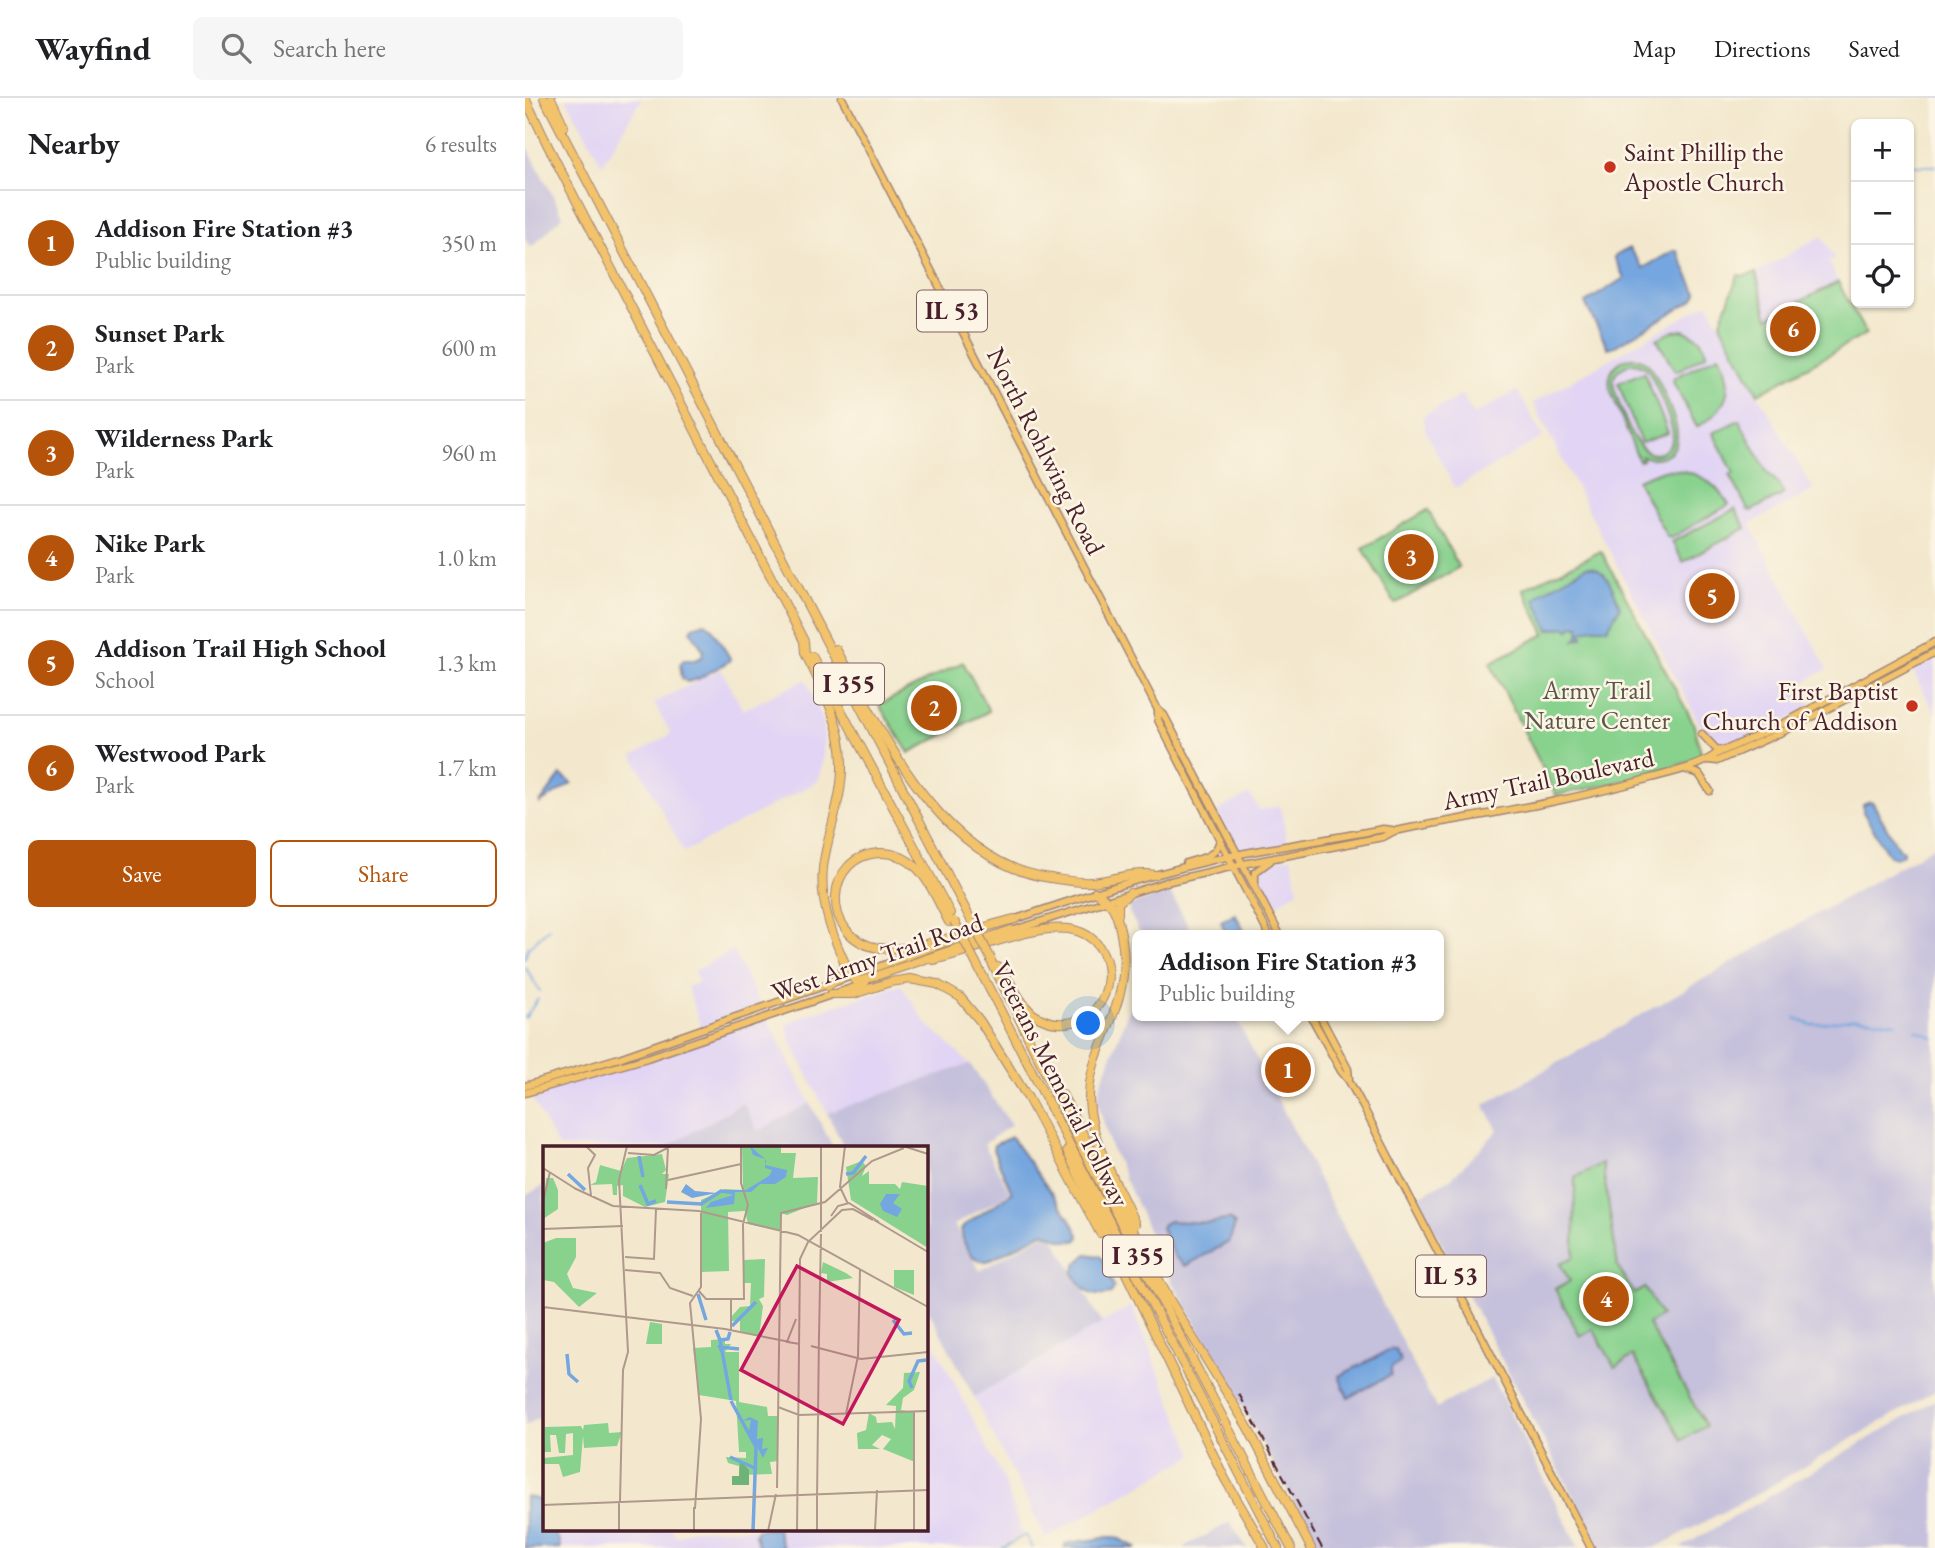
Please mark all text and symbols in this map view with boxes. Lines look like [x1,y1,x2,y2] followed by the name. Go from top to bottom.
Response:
[193,17,683,80] search box
[35,27,151,70] text: Wayfind
[217,29,255,67] icon: search
[273,31,386,65] text: Search here
[1633,33,1676,64] text: Map
[1714,33,1811,64] text: Directions
[1849,33,1900,64] text: Saved
[1851,119,1914,308] map controls
[1851,119,1914,182] button: +
[28,124,120,163] text: Nearby
[425,129,497,159] text: 6 results
[1623,135,1785,199] place label: Saint Phillip the Apostle Church
[1602,159,1618,175] marker: Saint Phillip the Apostle Church
[1851,182,1914,245] button: −
[95,211,354,245] text: Addison Fire Station #3
[45,228,57,258] text: 1
[441,228,497,258] text: 350 m
[95,245,231,275] text: Public building
[1851,245,1914,308] button: locate
[917,290,987,331] road number: IL 53
[1770,303,1816,355] pin: 6
[95,316,224,350] text: Sunset Park
[45,333,57,363] text: 2
[441,333,497,363] text: 600 m
[979,342,1113,561] street label: North Rohlwing Road
[95,350,134,380] text: Park
[95,421,273,455] text: Wilderness Park
[45,438,57,468] text: 3
[441,438,497,468] text: 960 m
[95,455,134,485] text: Park
[95,526,205,560] text: Nike Park
[1388,531,1434,583] pin: 3
[45,543,57,573] text: 4
[436,543,497,573] text: 1.0 km
[95,560,134,590] text: Park
[1689,570,1735,622] pin: 5
[95,631,386,665] text: Addison Trail High School
[45,648,57,678] text: 5
[436,648,497,678] text: 1.3 km
[814,664,884,704] road number: I 355
[95,665,155,695] text: School
[1524,673,1670,737] park label: Army Trail Nature Center
[1703,674,1898,738] place label: First Baptist Church of Addison
[911,682,957,734] pin: 2
[1904,698,1920,714] marker: First Baptist Church of Addison
[95,736,266,770] text: Westwood Park
[1438,740,1658,818] street label: Army Trail Boulevard
[45,753,57,783] text: 6
[436,753,497,783] text: 1.7 km
[95,770,134,800] text: Park
[28,840,256,907] button: Save
[270,840,497,907] button: Share
[767,905,988,1009] street label: West Army Trail Road
[1132,930,1444,1021] popup
[1159,944,1417,978] text: Addison Fire Station #3
[984,955,1138,1213] street label: Veterans Memorial Tollway
[1159,978,1295,1008] text: Public building
[1071,1006,1105,1040] your location
[1265,1044,1311,1096] pin: 1
[543,1146,927,1530] inset map
[1103,1236,1173,1276] road number: I 355
[1416,1256,1486,1296] road number: IL 53
[1583,1273,1629,1325] pin: 4

